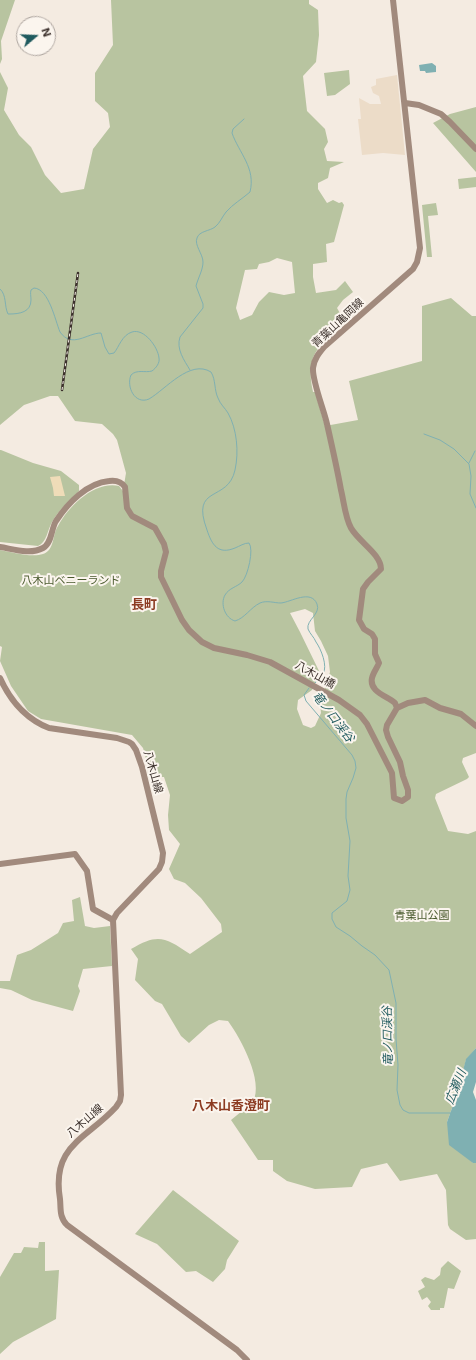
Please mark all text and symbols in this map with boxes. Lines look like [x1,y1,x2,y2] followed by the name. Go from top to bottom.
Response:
[16,16,56,56] north arrow
[38,26,54,39] text: N
[309,296,367,350] street label: 青葉山亀岡線
[22,574,120,588] park label: 八木山ベニーランド
[131,597,157,613] district label: 長町
[293,659,337,691] street label: 八木山橋
[309,689,357,745] water label: 竜ノ口渓谷
[141,749,165,795] street label: 八木山線
[395,909,449,923] park label: 青葉山公園
[380,1006,396,1066] water label: 竜ノ口渓谷
[443,1068,469,1106] water label: 広瀬川
[192,1098,270,1114] district label: 八木山香澄町
[64,1102,106,1140] street label: 八木山線

